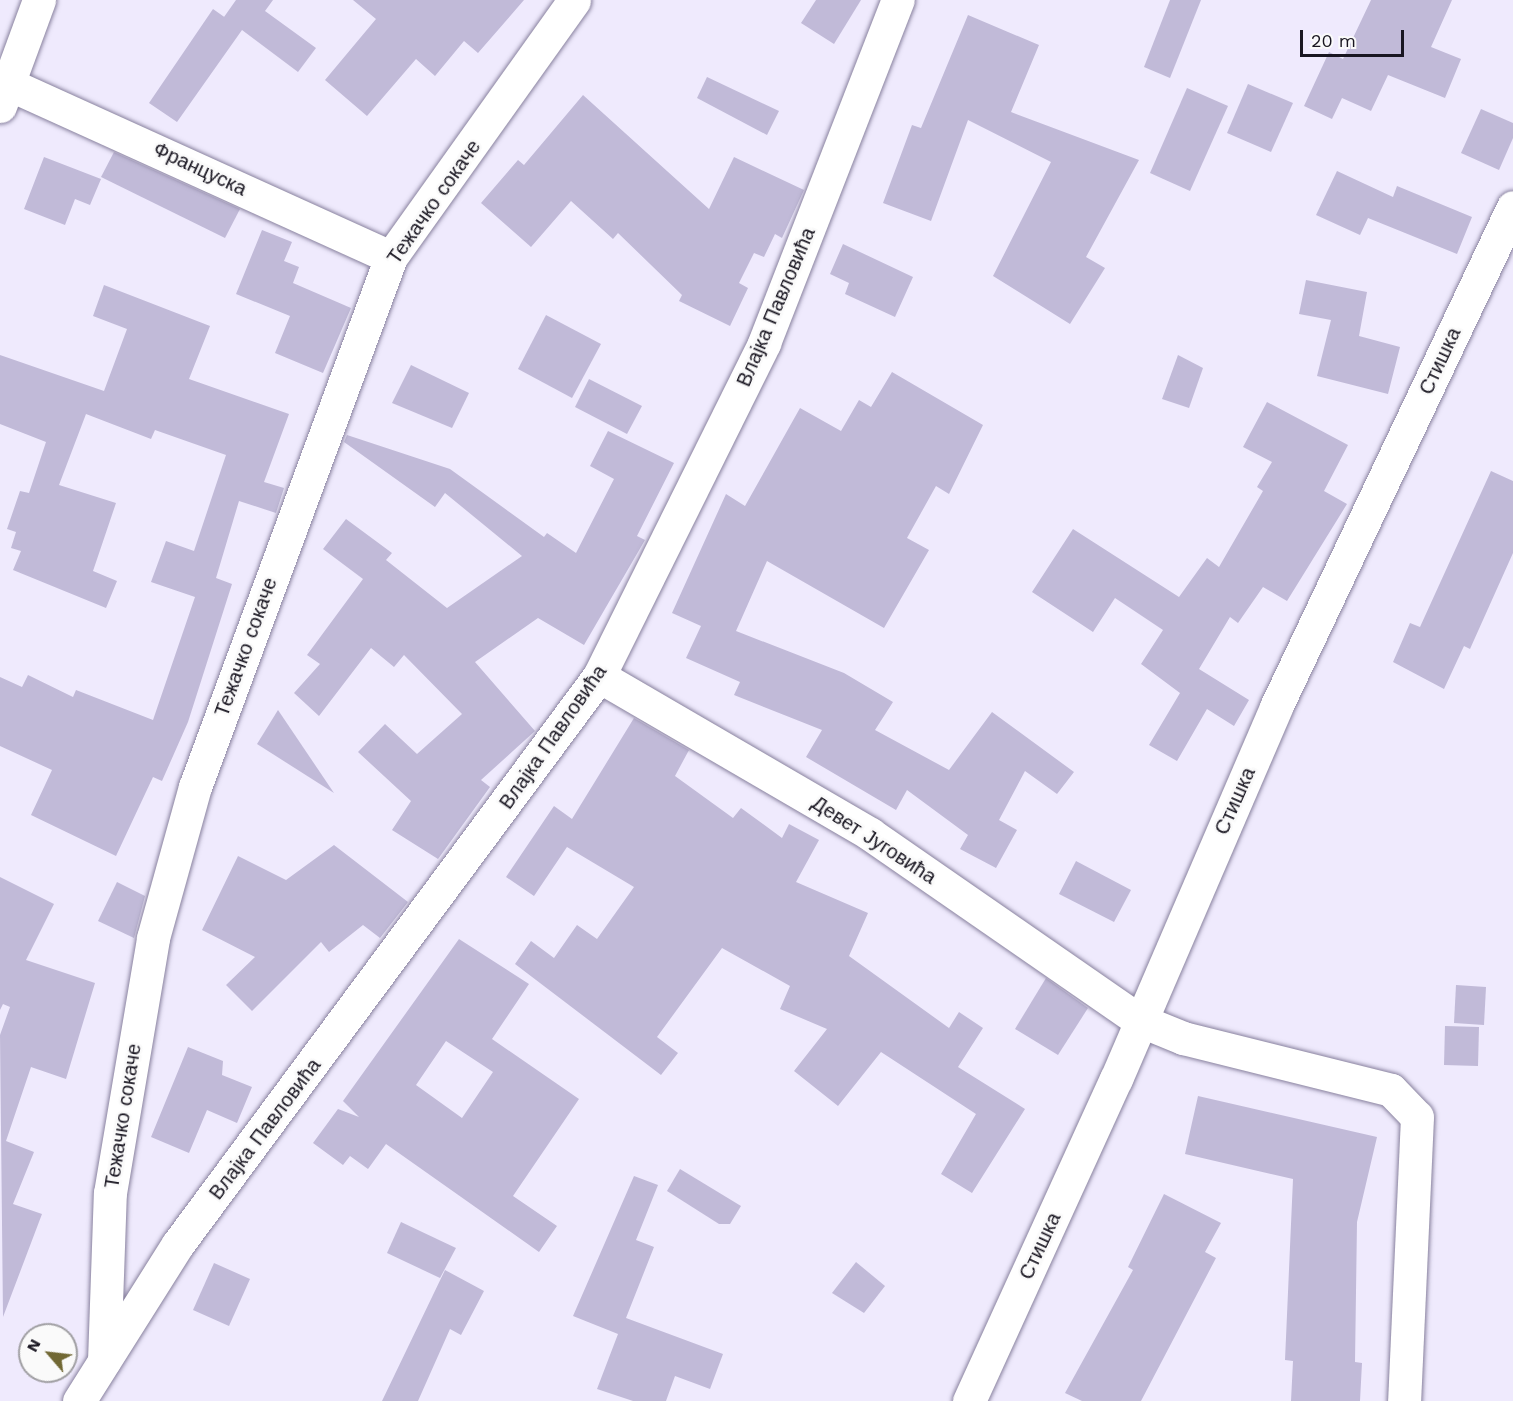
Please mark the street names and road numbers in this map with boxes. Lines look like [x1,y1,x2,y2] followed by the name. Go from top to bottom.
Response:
[382,135,486,269] street label: Тежачко сокаче
[150,137,250,201] street label: Француска
[732,224,820,390] street label: Влајка Павловића
[1414,324,1466,398] street label: Стишка
[210,574,282,720] street label: Тежачко сокаче
[494,660,612,814] street label: Влајка Павловића
[1210,764,1260,838] street label: Стишка
[807,791,941,889] street label: Девет Југовића
[100,1042,146,1190] street label: Тежачко сокаче
[204,1054,326,1204] street label: Влајка Павловића
[1014,1209,1066,1283] street label: Стишка

